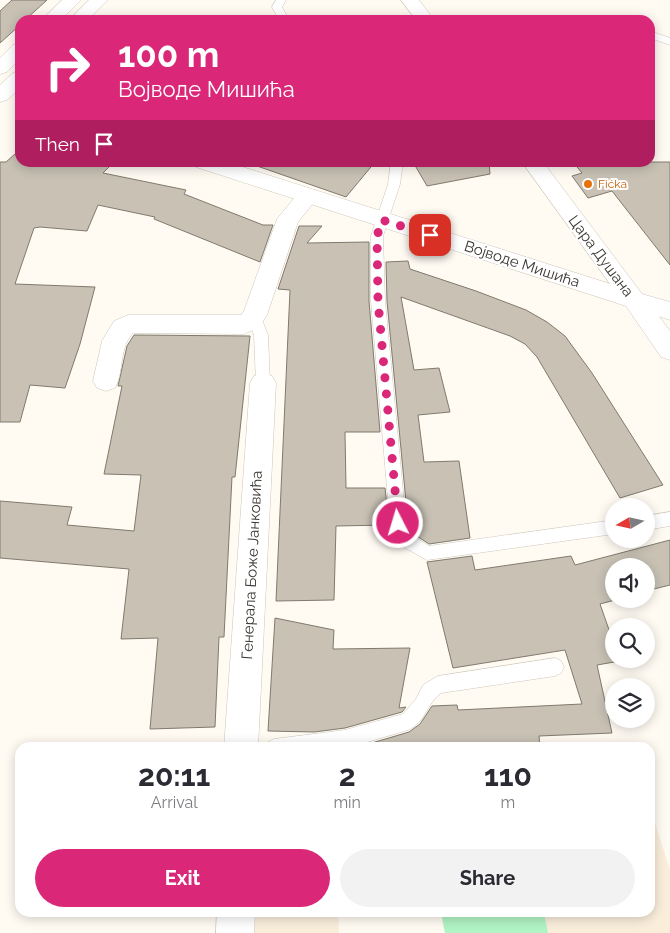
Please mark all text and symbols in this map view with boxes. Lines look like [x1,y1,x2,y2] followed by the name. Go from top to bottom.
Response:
[118,34,219,75] text: 100 m
[35,35,100,100] icon: right
[118,76,295,102] text: Војводе Мишића
[90,130,118,158] icon: arrive
[35,133,80,155] text: Then
[598,177,627,191] place label: Fićka
[582,178,594,190] marker: Fićka
[565,212,637,300] street label: Цара Душана
[409,214,451,256] pin
[416,221,444,249] icon: arrive
[462,237,582,291] street label: Војводе Мишића
[238,470,266,660] street label: Генерала Боже Јанковића
[371,496,423,548] position arrow
[605,498,655,548] north arrow
[605,498,655,728] map controls
[605,558,655,608] button: sound
[605,618,655,668] button: search
[605,678,655,728] button: layers
[138,758,210,793] text: 20:11
[339,758,356,793] text: 2
[484,758,532,793] text: 110
[151,793,198,812] text: Arrival
[333,793,361,812] text: min
[501,793,515,812] text: m
[35,849,330,907] button: Exit
[340,849,635,907] button: Share

